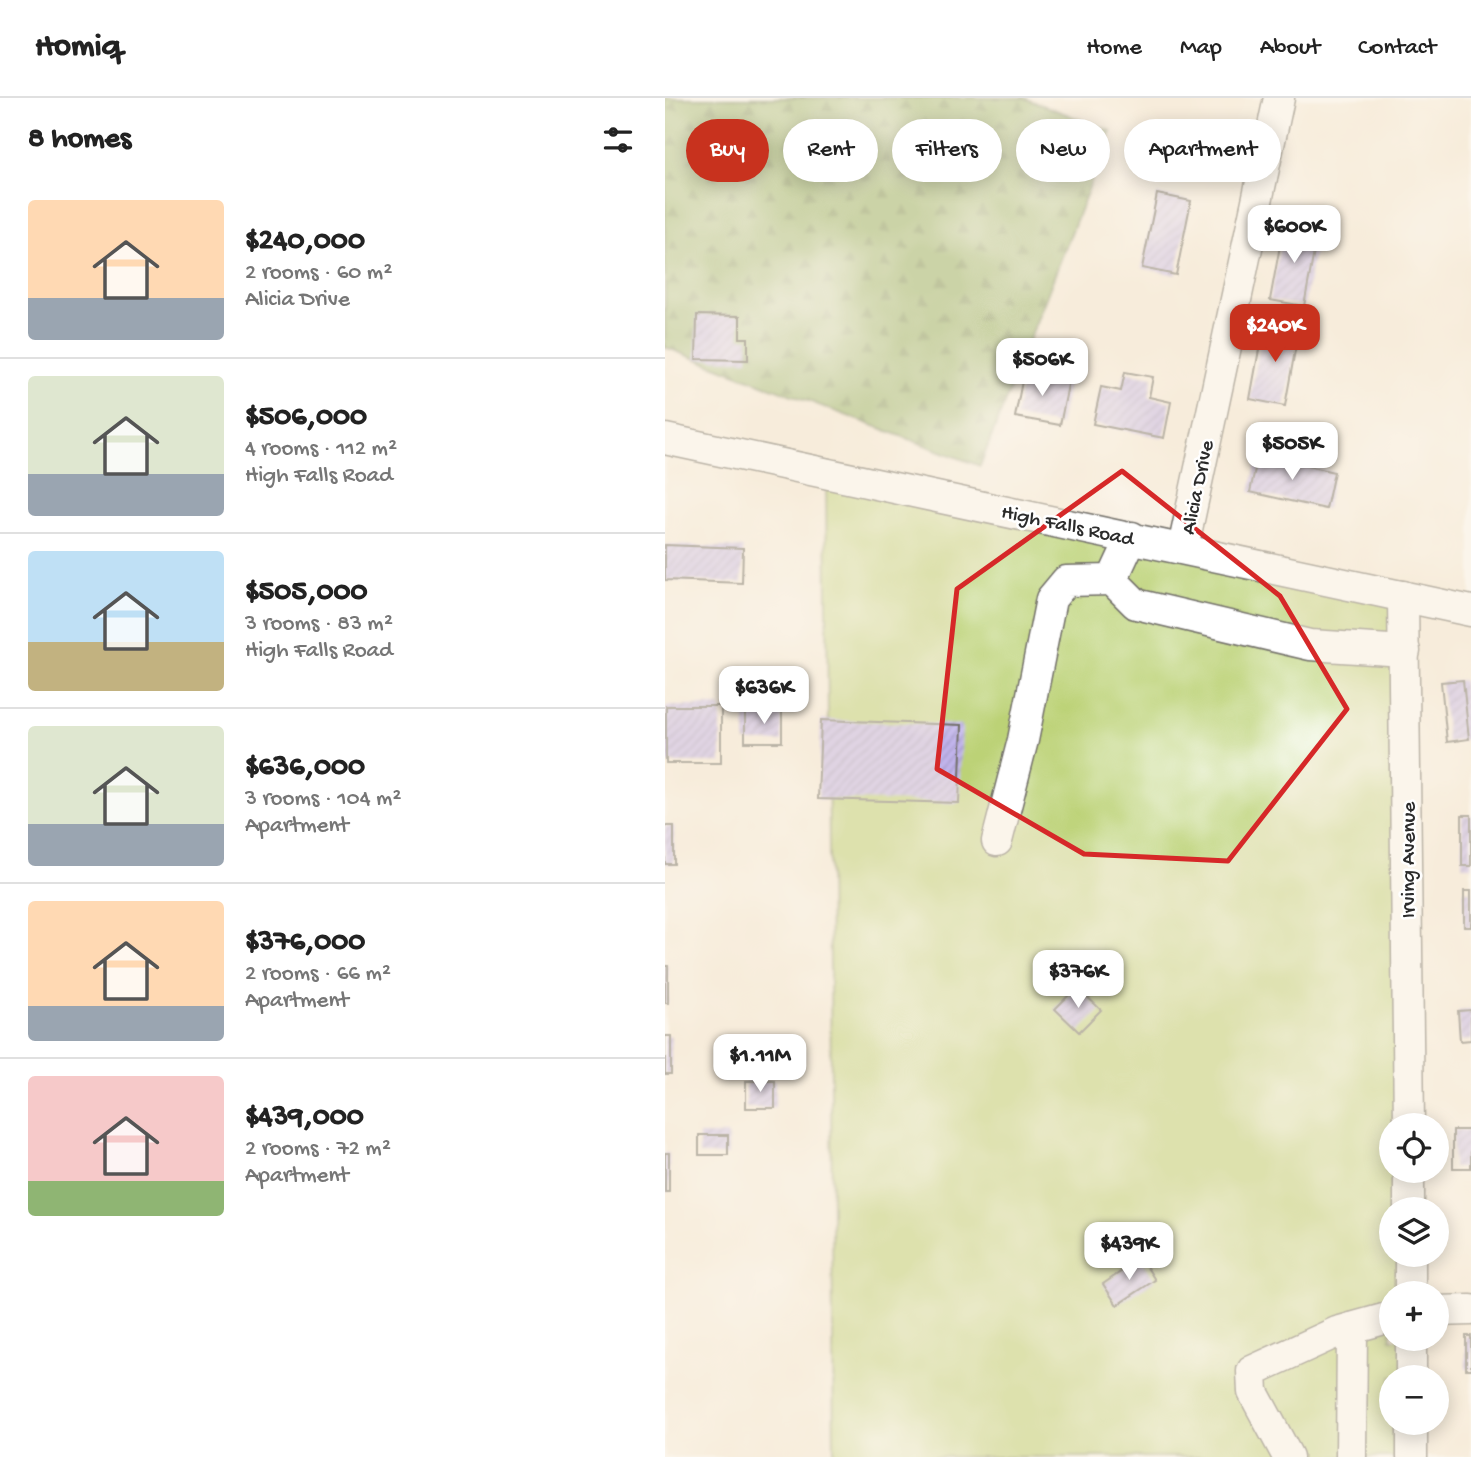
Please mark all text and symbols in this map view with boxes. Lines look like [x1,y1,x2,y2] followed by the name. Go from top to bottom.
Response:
[35,29,121,67] text: Homiq
[1086,34,1142,63] text: Home
[1180,34,1222,63] text: Map
[1260,34,1320,63] text: About
[1358,34,1436,63] text: Contact
[686,119,769,182] chip: Buy
[783,119,878,182] chip: Rent
[892,119,1002,182] chip: Filters
[1016,119,1110,182] chip: New
[1124,119,1281,182] chip: Apartment
[599,121,637,159] icon: filters
[28,123,131,158] text: 8 homes
[1245,206,1343,265] pin: $600K
[1264,214,1324,241] text: $600K
[245,225,365,260] text: $240,000
[84,228,168,312] icon: home
[245,260,392,287] text: 2 rooms · 60 m²
[245,287,350,314] text: Alicia Drive
[1226,304,1324,364] pin: $240K
[1246,313,1304,340] text: $240K
[993,338,1091,398] pin: $506K
[1012,347,1072,374] text: $506K
[245,401,367,436] text: $506,000
[84,404,168,488] icon: home
[1243,422,1341,482] pin: $505K
[1262,431,1322,458] text: $505K
[245,436,397,463] text: 4 rooms · 112 m²
[1177,437,1222,537] street label: Alicia Drive
[245,463,393,490] text: High Falls Road
[999,501,1138,554] street label: High Falls Road
[245,576,368,611] text: $505,000
[84,579,168,663] icon: home
[245,611,393,638] text: 3 rooms · 83 m²
[245,638,393,665] text: High Falls Road
[715,666,813,726] pin: $636K
[735,675,793,702] text: $636K
[245,751,365,786] text: $636,000
[84,754,168,838] icon: home
[245,786,401,813] text: 3 rooms · 104 m²
[1398,801,1423,918] street label: Irving Avenue
[245,813,349,840] text: Apartment
[245,926,365,961] text: $376,000
[84,929,168,1013] icon: home
[1029,950,1127,1010] pin: $376K
[1049,959,1107,986] text: $376K
[245,961,391,988] text: 2 rooms · 66 m²
[245,988,349,1015] text: Apartment
[703,1034,817,1094] pin: $1.11M
[729,1043,791,1070] text: $1.11M
[245,1101,364,1136] text: $439,000
[84,1104,168,1188] icon: home
[1379,1113,1449,1435] map controls
[1379,1113,1449,1183] button: locate
[245,1136,391,1163] text: 2 rooms · 72 m²
[245,1163,349,1190] text: Apartment
[1379,1197,1449,1267] button: layers
[1080,1222,1178,1282] pin: $439K
[1100,1231,1158,1258] text: $439K
[1379,1281,1449,1351] button: +
[1379,1365,1449,1435] button: −

